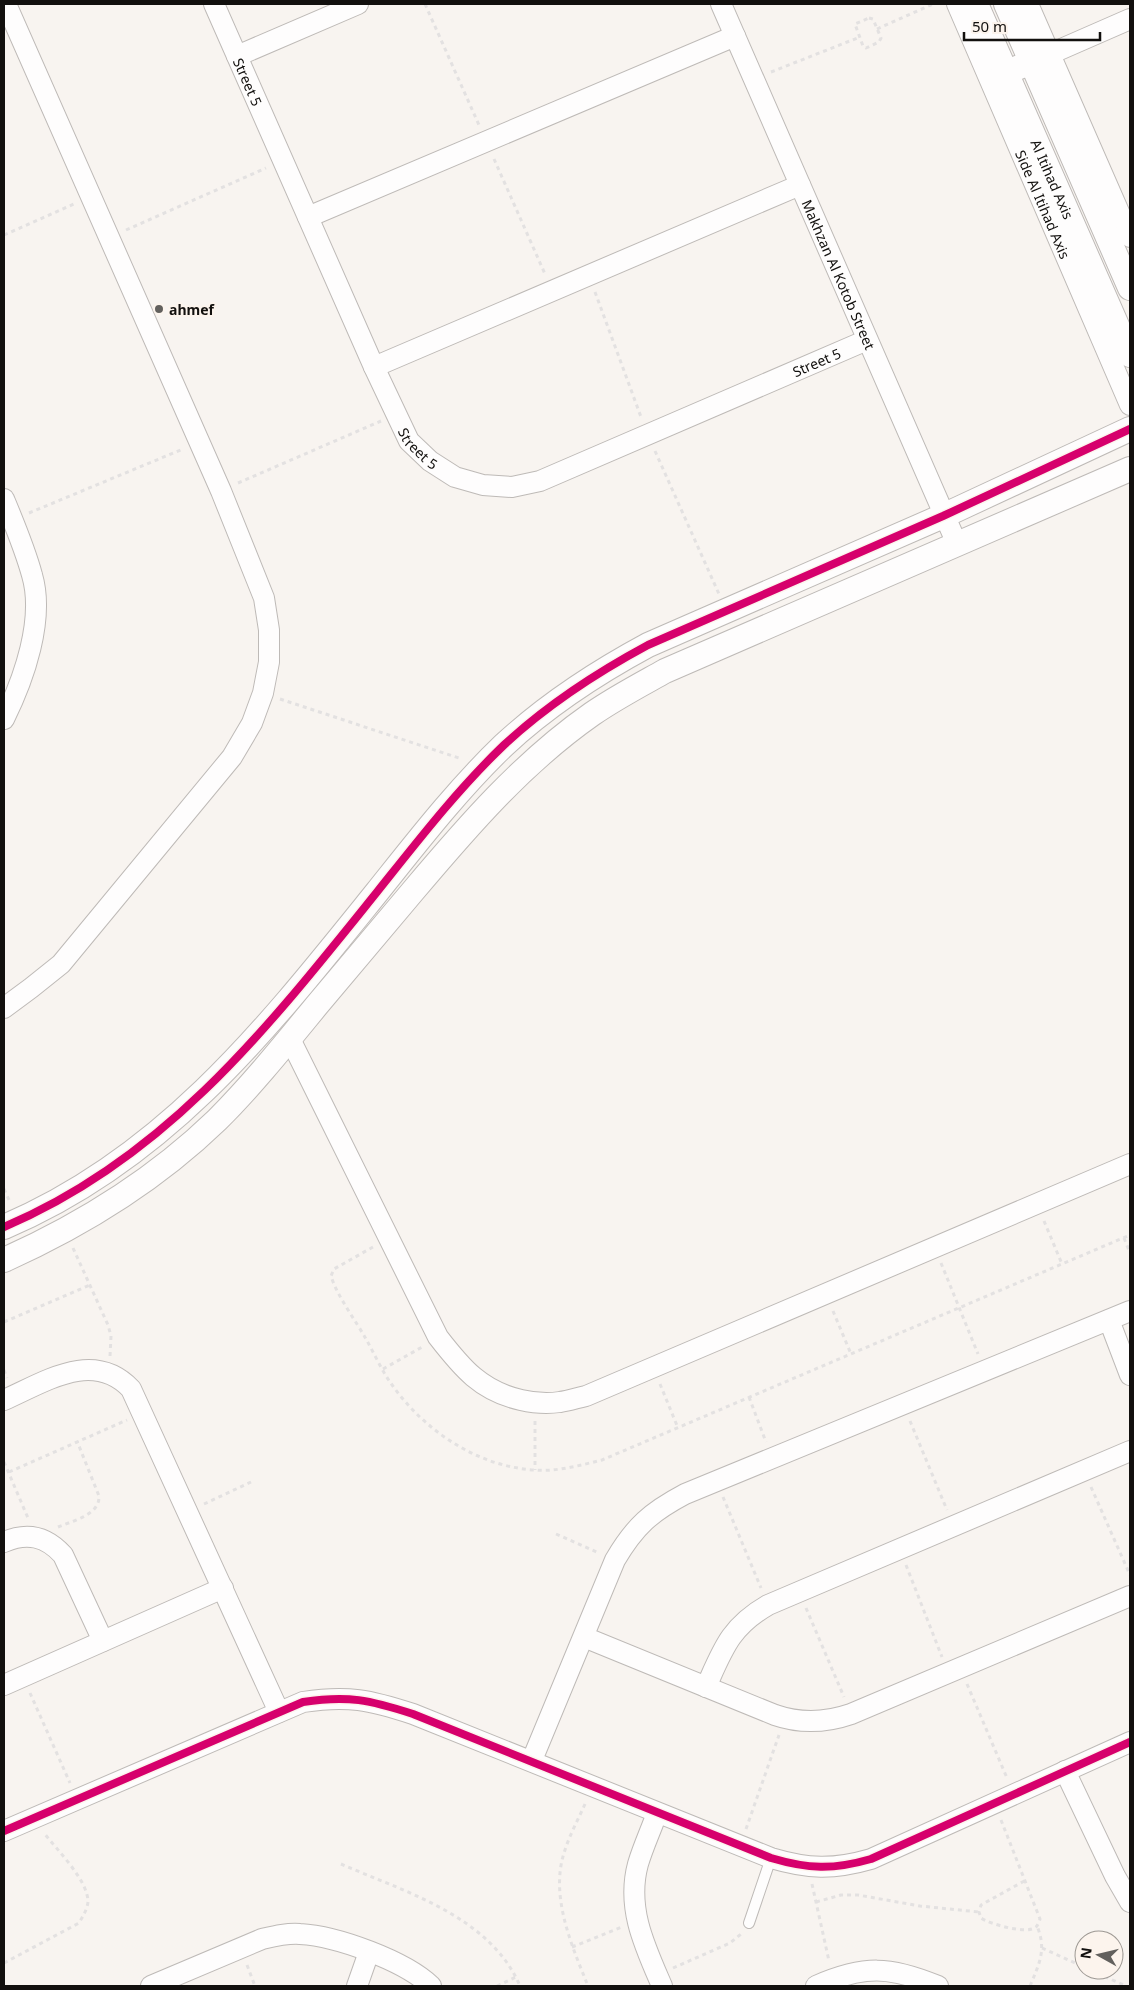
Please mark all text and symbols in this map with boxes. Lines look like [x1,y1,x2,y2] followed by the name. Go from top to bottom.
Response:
[964,10,1100,42] scale bar
[972,16,1007,36] text: 50 m
[229,55,267,109] street label: Street 5
[1027,136,1079,222] street label: Al Itihad Axis
[1012,147,1075,262] street label: Side Al Itihad Axis
[798,196,880,352] street label: Makhzan Al Kotob Street
[169,300,215,319] place label: ahmef
[153,303,165,315] marker: ahmef
[789,343,843,381] street label: Street 5
[394,424,442,473] street label: Street 5
[1074,1930,1124,1980] north arrow
[1075,1946,1096,1960] text: N

